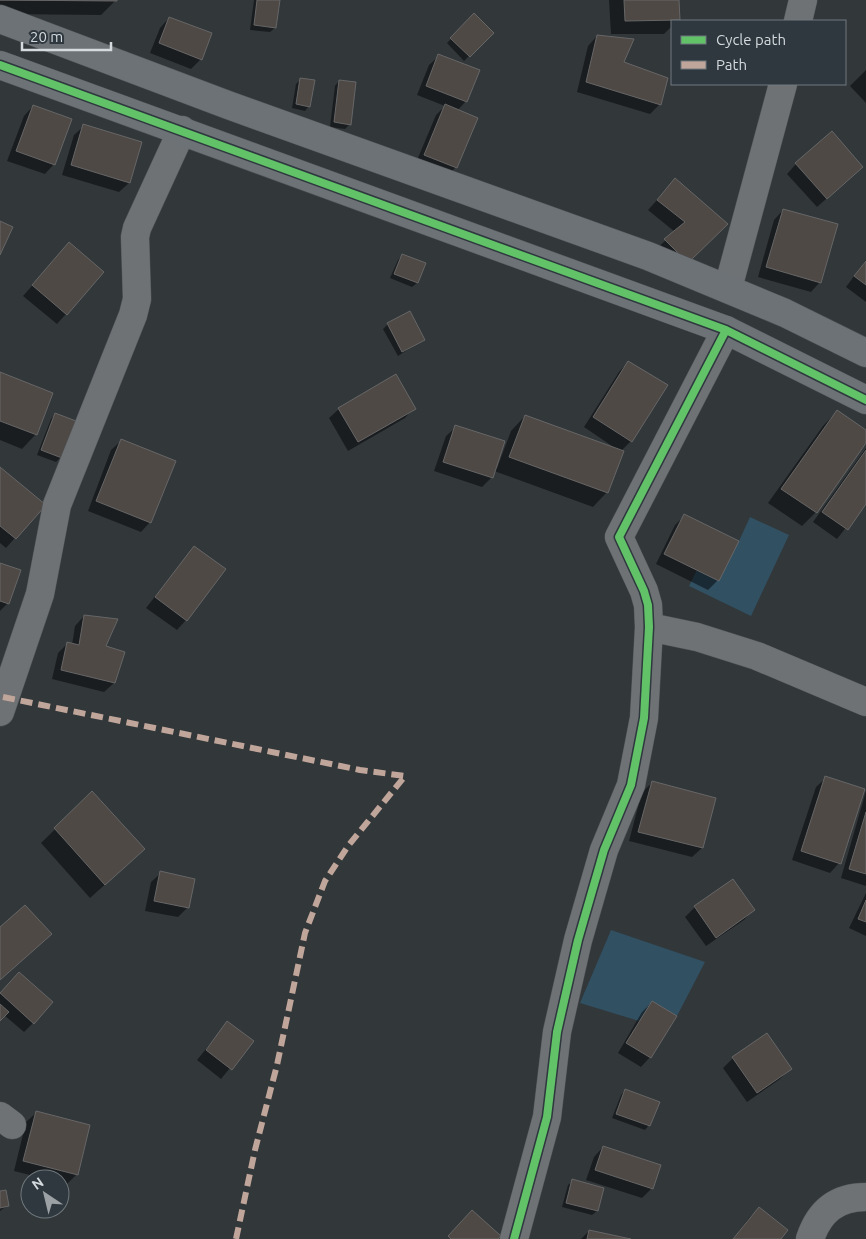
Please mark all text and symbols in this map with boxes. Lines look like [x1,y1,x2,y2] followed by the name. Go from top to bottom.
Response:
[22,20,111,52] scale bar
[671,20,846,85] legend
[30,28,63,45] text: 20 m
[716,31,786,48] text: Cycle path
[716,56,747,73] text: Path
[20,1169,70,1219] north arrow
[29,1174,46,1193] text: N

